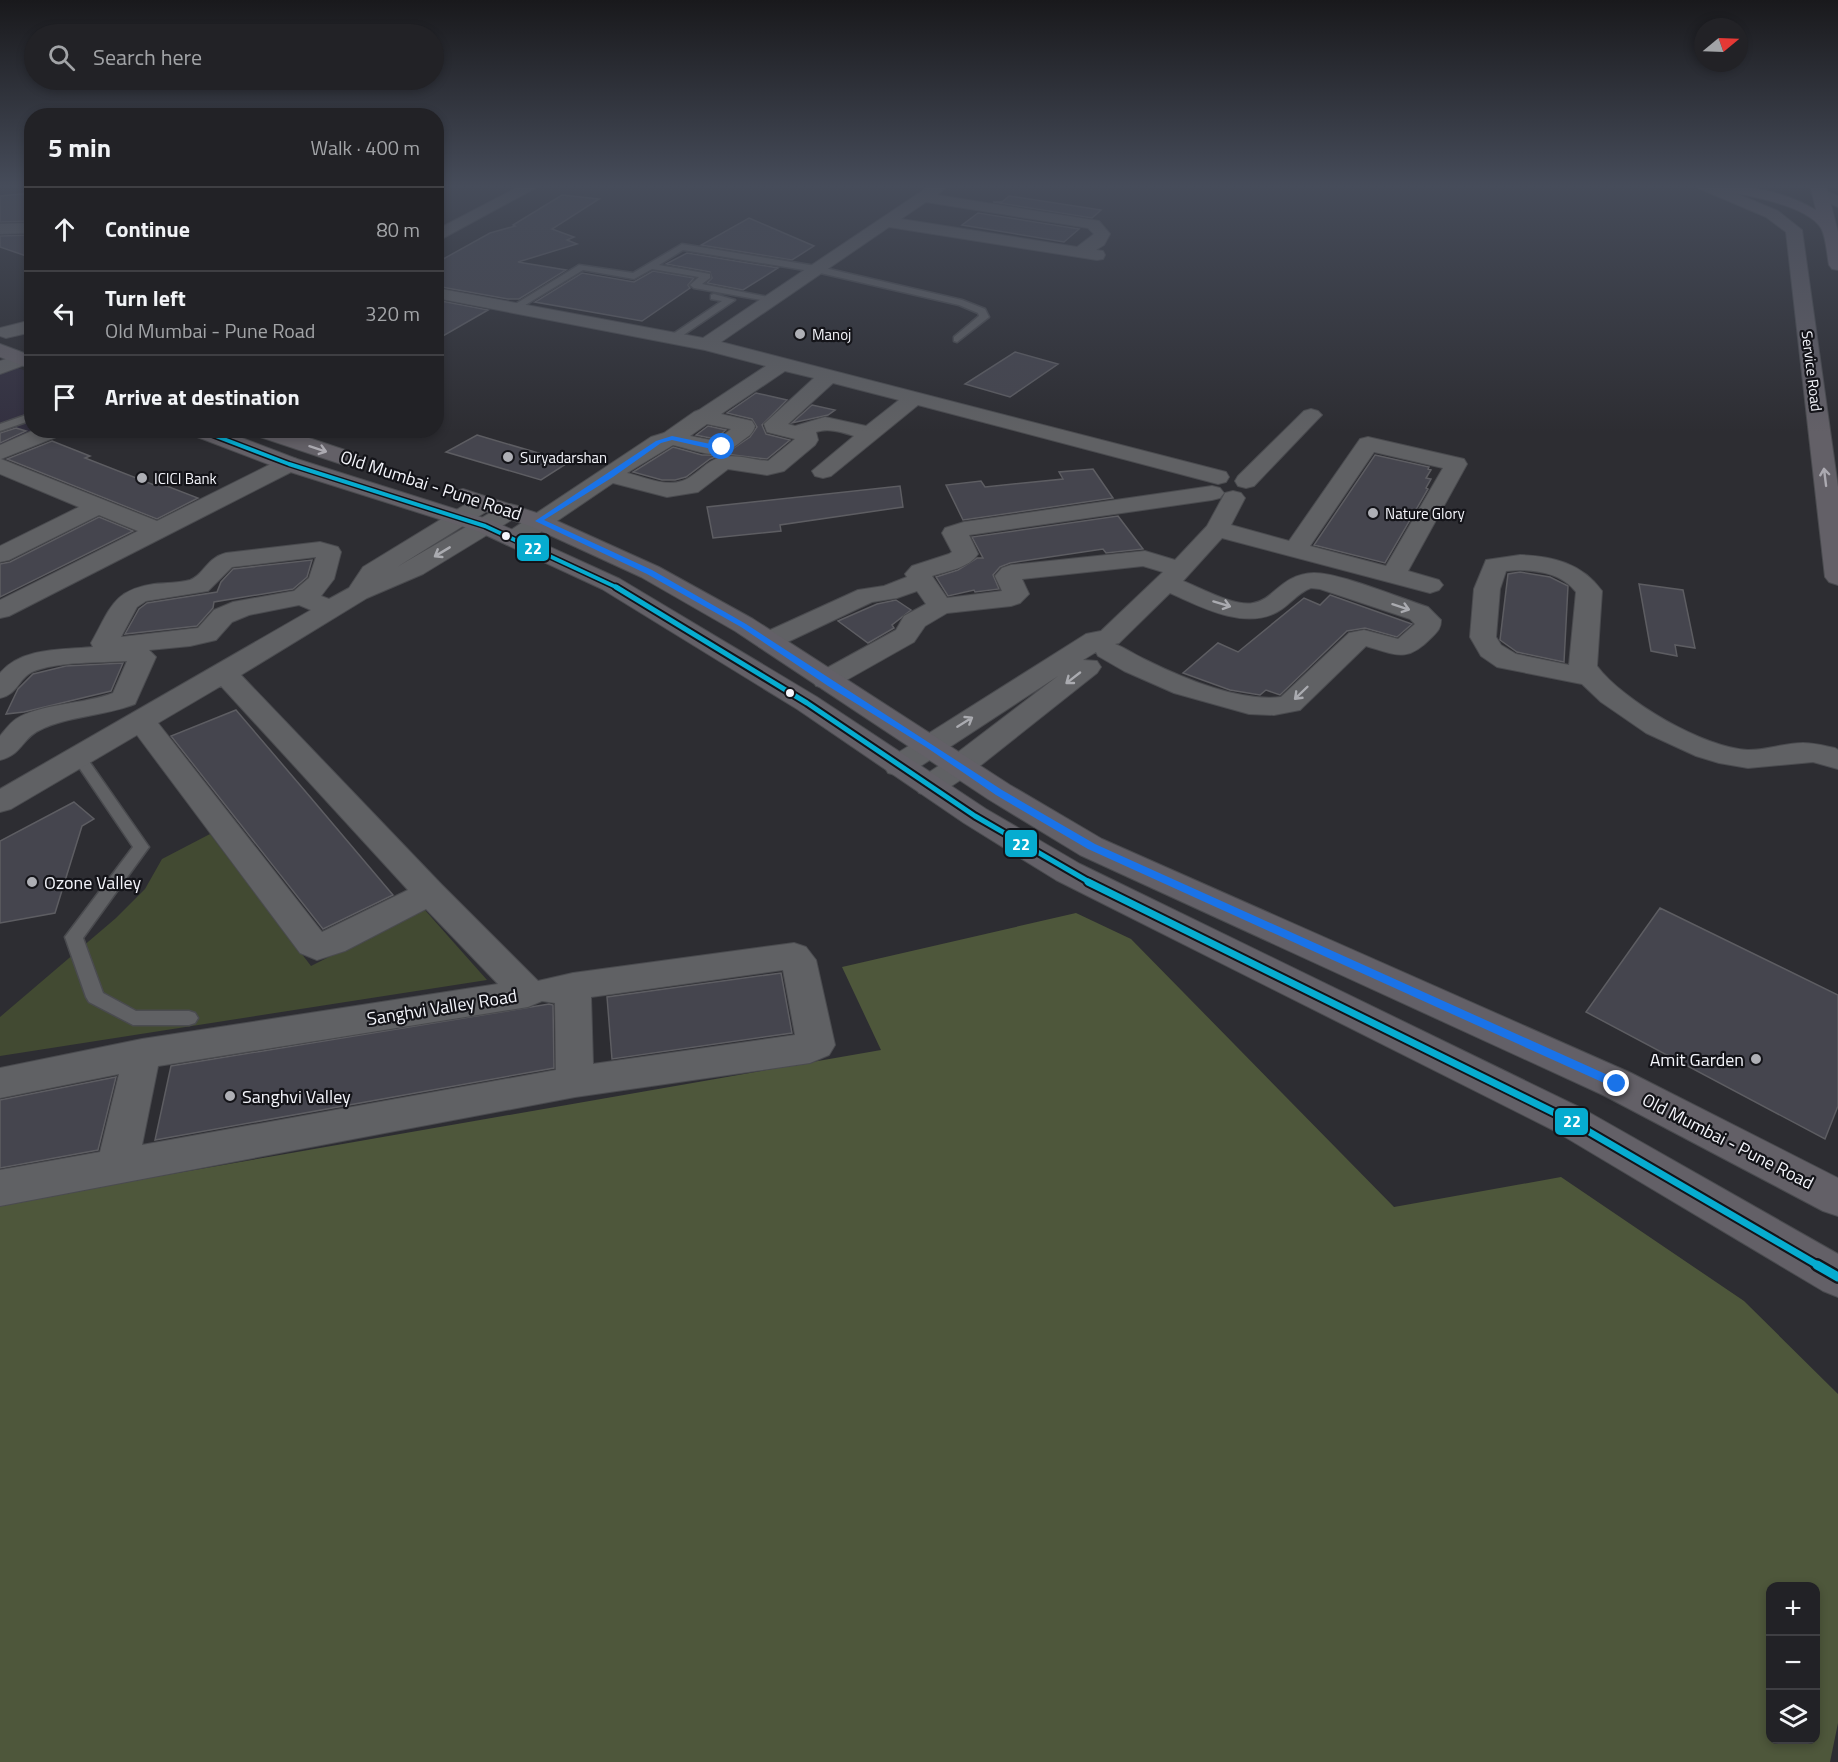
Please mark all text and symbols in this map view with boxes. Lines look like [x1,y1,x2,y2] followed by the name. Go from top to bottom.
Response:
[1694,18,1748,72] north arrow
[24,24,444,90] search box
[93,40,202,74] text: Search here
[45,41,78,74] icon: search
[48,128,111,167] text: 5 min
[311,132,420,163] text: Walk · 400 m
[105,212,190,246] text: Continue
[48,213,81,246] icon: ahead
[376,214,420,245] text: 80 m
[105,281,186,315] text: Turn left
[48,297,81,330] icon: left
[365,298,420,329] text: 320 m
[105,315,315,346] text: Old Mumbai - Pune Road
[812,323,851,346] place label: Manoj
[793,327,807,341] marker: Manoj
[1796,329,1828,413] street label: Service Road
[105,380,300,414] text: Arrive at destination
[48,381,81,414] icon: arrive
[708,433,734,459] route start
[337,443,525,527] street label: Old Mumbai - Pune Road
[308,444,327,455] one-way arrow
[520,446,607,469] place label: Suryadarshan
[501,450,515,464] marker: Suryadarshan
[154,467,217,490] place label: ICICI Bank
[1820,467,1831,487] one-way arrow
[135,471,149,485] marker: ICICI Bank
[1385,502,1465,525] place label: Nature Glory
[1366,506,1380,520] marker: Nature Glory
[500,530,512,542] unlabelled marker
[516,534,550,562] line badge: 22
[524,536,542,560] text: 22
[434,547,451,559] one-way arrow
[1212,599,1231,610] one-way arrow
[1391,602,1410,613] one-way arrow
[1065,671,1081,684] one-way arrow
[1294,686,1309,701] one-way arrow
[784,687,796,699] unlabelled marker
[956,716,973,728] one-way arrow
[1004,829,1038,858] line badge: 22
[1012,832,1030,856] text: 22
[44,869,141,896] place label: Ozone Valley
[25,875,39,889] marker: Ozone Valley
[365,982,519,1032] street label: Sanghvi Valley Road
[1650,1046,1744,1073] place label: Amit Garden
[1749,1052,1763,1066] marker: Amit Garden
[1603,1070,1629,1096] route end
[242,1083,351,1110] place label: Sanghvi Valley
[1637,1086,1819,1196] street label: Old Mumbai - Pune Road
[223,1089,237,1103] marker: Sanghvi Valley
[1554,1107,1589,1136] line badge: 22
[1563,1109,1581,1133] text: 22
[1766,1582,1820,1744] map controls
[1766,1582,1820,1636] button: +
[1766,1636,1820,1690] button: −
[1766,1690,1820,1744] button: layers

